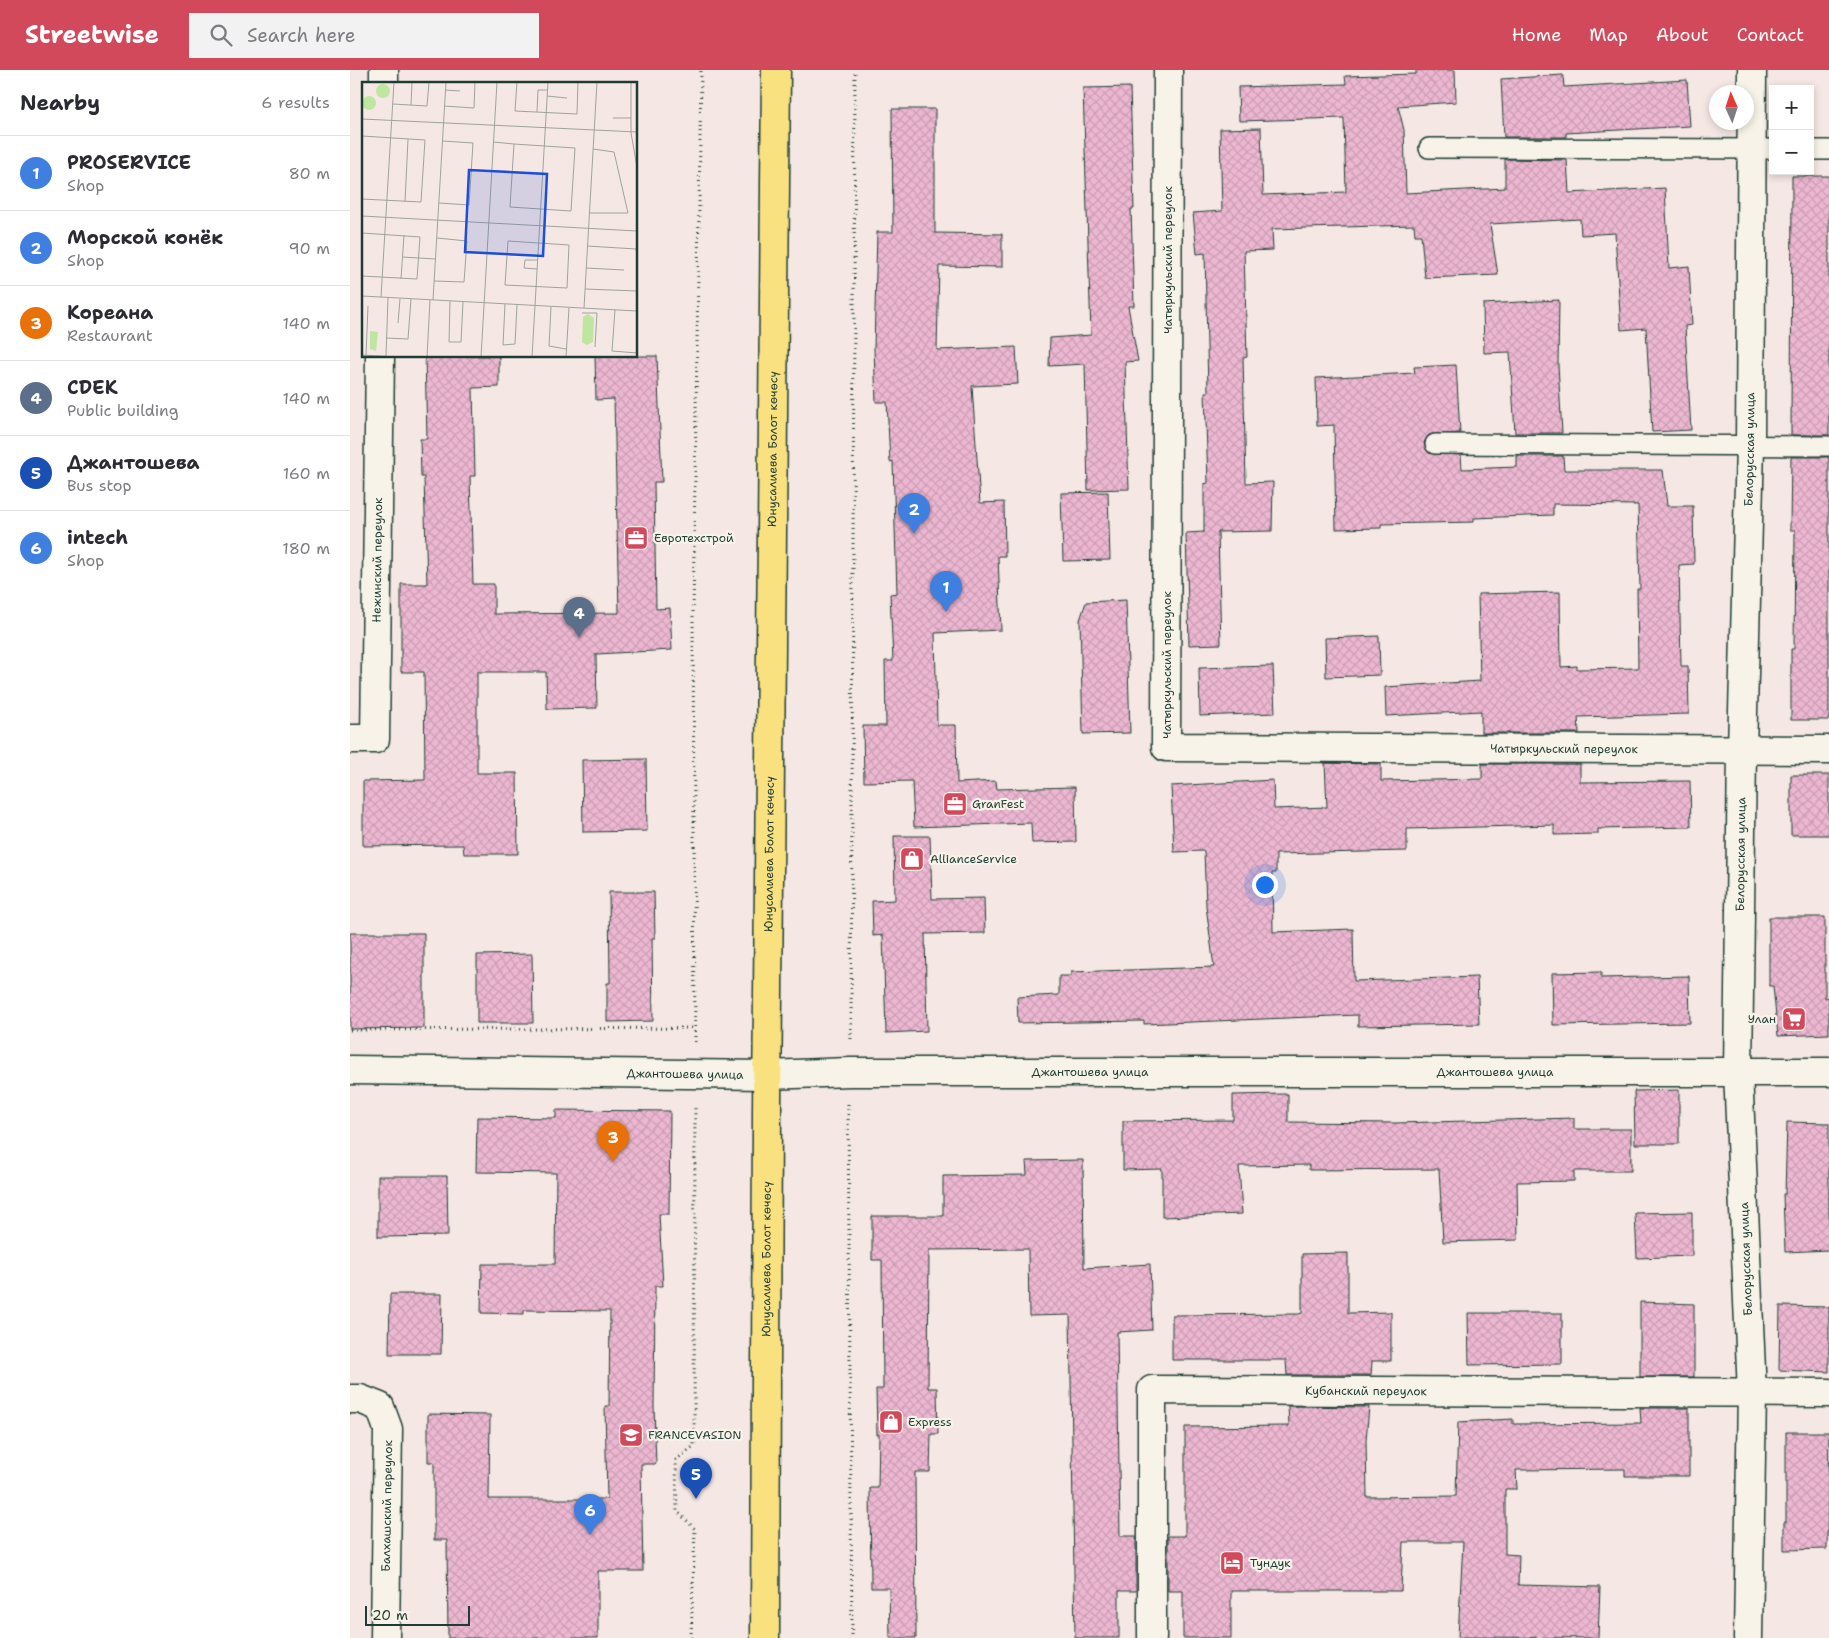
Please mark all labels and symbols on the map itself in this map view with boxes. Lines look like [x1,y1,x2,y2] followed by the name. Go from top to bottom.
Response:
[362,82,638,358] inset map
[1709,85,1754,130] north arrow
[1160,186,1176,334] street label: Чатыркульский переулок
[764,371,781,527] street label: Юнусалиева Болот көчөсү
[1740,392,1758,507] street label: Белорусская улица
[898,493,930,534] pin: 2
[369,497,386,623] street label: Нежинский переулок
[623,525,649,551] office icon: Евротехстрой
[654,530,734,546] place label: Евротехстрой
[930,571,962,612] pin: 1
[1159,591,1175,739] street label: Чатыркульский переулок
[563,597,595,638] pin: 4
[1490,740,1638,757] street label: Чатыркульский переулок
[761,776,778,932] street label: Юнусалиева Болот көчөсү
[942,791,968,817] office icon: GranFest
[972,796,1024,812] place label: GranFest
[1732,797,1749,912] street label: Белорусская улица
[899,846,925,872] shop icon: AllianceService
[930,851,1017,867] place label: AllianceService
[1252,872,1278,898] your location
[1781,1006,1807,1032] supermarket icon: Улан
[1748,1011,1776,1027] place label: Улан
[1031,1064,1149,1080] street label: Джантошева улица
[1436,1064,1554,1080] street label: Джантошева улица
[626,1065,744,1083] street label: Джантошева улица
[597,1121,629,1162] pin: 3
[758,1181,775,1337] street label: Юнусалиева Болот көчөсү
[1736,1201,1756,1316] street label: Белорусская улица
[1305,1383,1428,1399] street label: Кубанский переулок
[878,1409,904,1435] shop icon: Express
[908,1414,952,1430] place label: Express
[618,1422,644,1448] school or university icon: FRANCEVASION
[648,1427,741,1443] place label: FRANCEVASION
[378,1439,396,1572] street label: Балхашский переулок
[680,1458,712,1499] pin: 5
[574,1494,606,1535] pin: 6
[1219,1550,1245,1576] hotel icon: Тундук
[1250,1555,1291,1571] place label: Тундук
[365,1603,470,1626] scale bar

